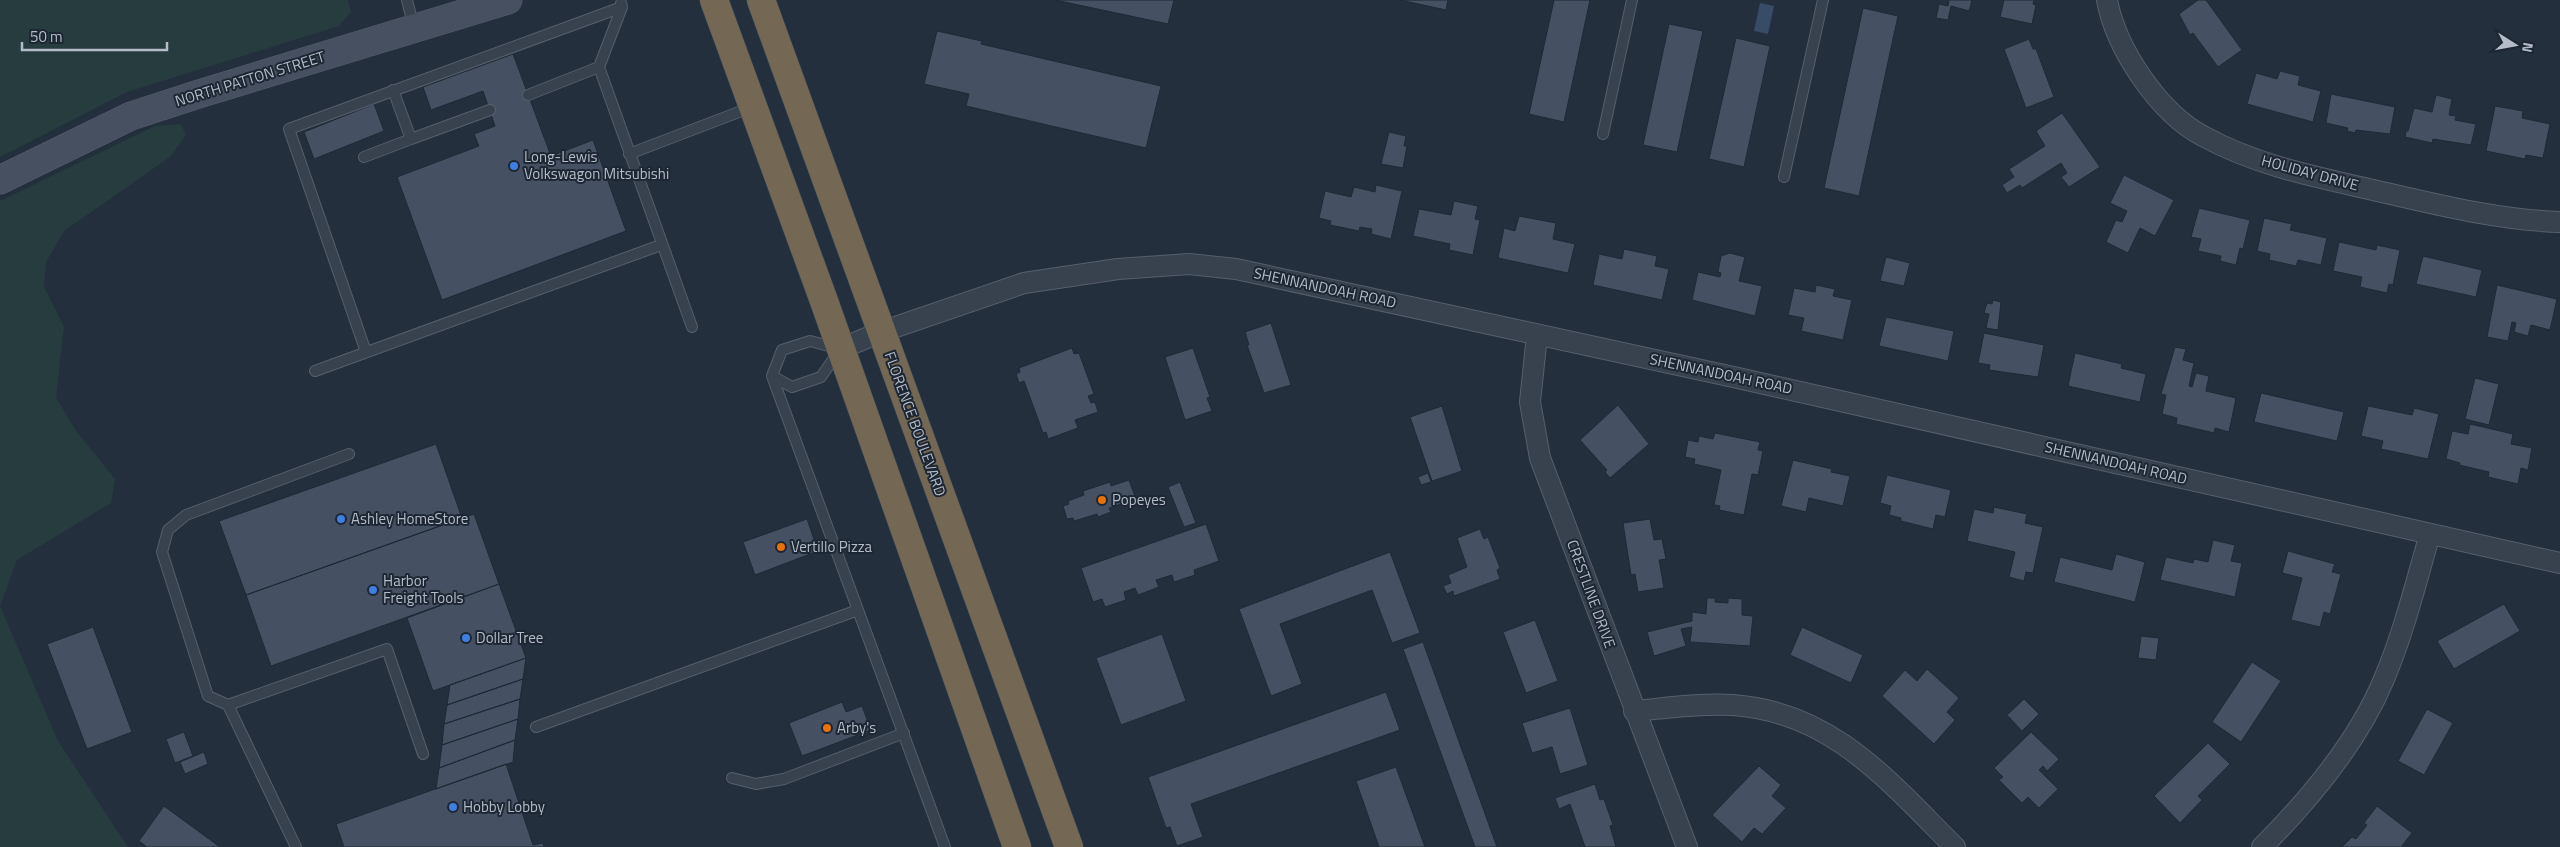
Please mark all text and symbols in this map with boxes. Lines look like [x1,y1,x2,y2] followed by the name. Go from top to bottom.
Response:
[22,20,168,52] scale bar
[2490,20,2540,70] north arrow
[30,25,63,48] text: 50 m
[2517,41,2539,54] text: N
[172,45,328,112] street label: NORTH PATTON STREET
[524,145,669,185] place label: Long-Lewis Volkswagon Mitsubishi
[2259,149,2361,197] street label: HOLIDAY DRIVE
[508,160,520,172] marker: Long-Lewis Volkswagon Mitsubishi
[1252,261,1399,314] street label: SHENNANDOAH ROAD
[1648,347,1795,400] street label: SHENNANDOAH ROAD
[879,348,952,499] street label: FLORENCE BOULEVARD
[2043,435,2189,490] street label: SHENNANDOAH ROAD
[1112,488,1166,511] place label: Popeyes
[1096,494,1108,506] marker: Popeyes
[351,507,468,530] place label: Ashley HomeStore
[335,513,347,525] marker: Ashley HomeStore
[791,535,873,558] place label: Vertillo Pizza
[1561,536,1622,651] street label: CRESTLINE DRIVE
[775,541,787,553] marker: Vertillo Pizza
[383,569,464,609] place label: Harbor Freight Tools
[367,584,379,596] marker: Harbor Freight Tools
[476,626,543,649] place label: Dollar Tree
[460,632,472,644] marker: Dollar Tree
[837,716,876,739] place label: Arby's
[821,722,833,734] marker: Arby's
[463,795,545,818] place label: Hobby Lobby
[447,801,459,813] marker: Hobby Lobby

